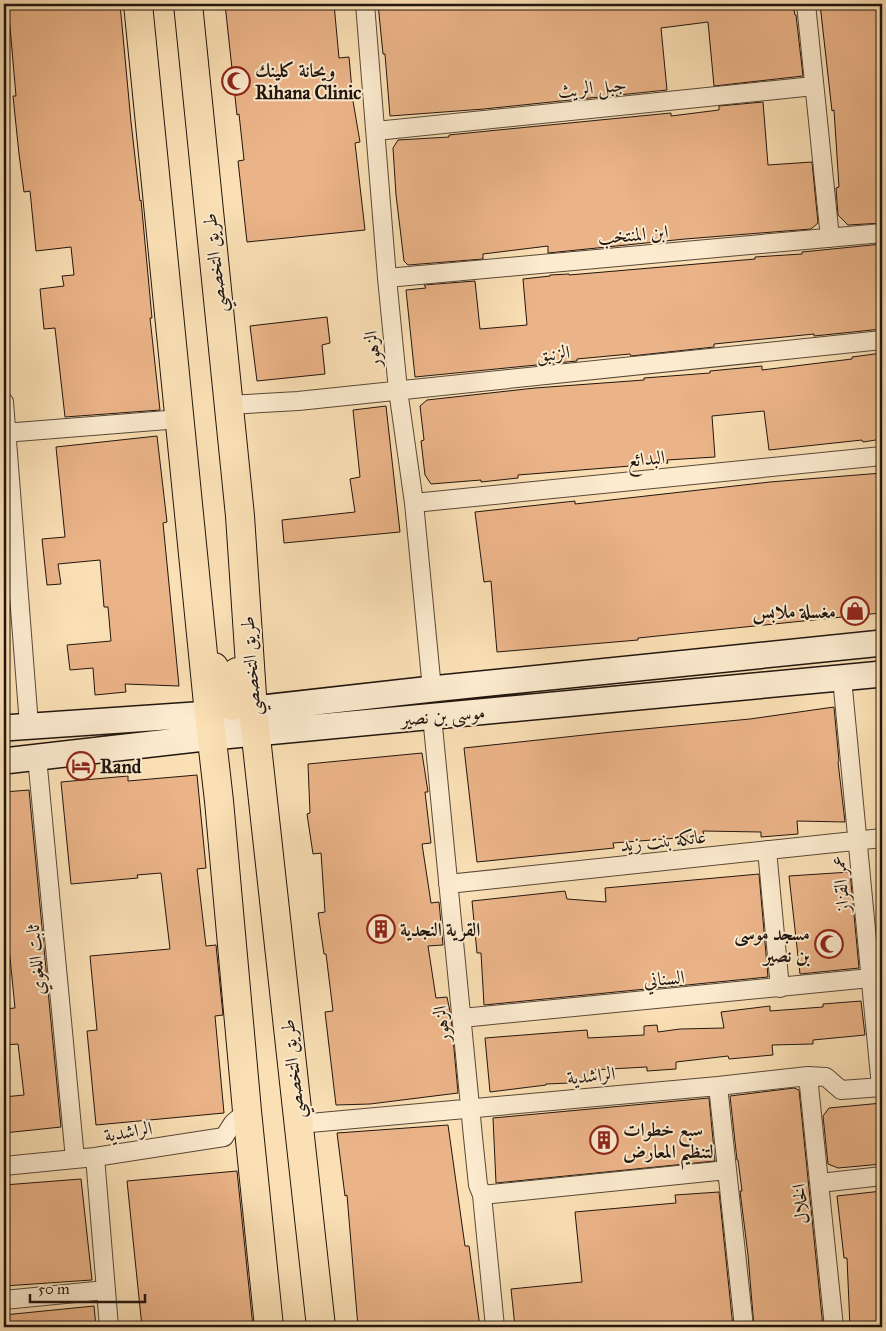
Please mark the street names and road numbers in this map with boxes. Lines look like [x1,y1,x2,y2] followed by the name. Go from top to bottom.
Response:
[557,72,628,105] street label: جبل الريث
[198,211,237,314] street label: طريق التخصصي
[597,220,669,250] street label: ابن المنتخب
[359,329,387,370] street label: الزهور
[535,340,571,368] street label: الزنبق
[626,445,667,478] street label: البدائع
[236,615,271,717] street label: طريق التخصصي
[398,700,486,733] street label: موسى بن نصير
[619,825,707,856] street label: عاتكة بنت زيد
[827,855,856,915] street label: عمر القزاز
[21,923,54,996] street label: ثابت اللغوي
[643,965,686,996] street label: السناني
[428,1004,456,1045] street label: الزهور
[276,1017,315,1120] street label: طريق التخصصي
[566,1062,616,1090] street label: الراشدية
[102,1116,154,1148] street label: الراشدية
[787,1183,814,1225] street label: الخلال

